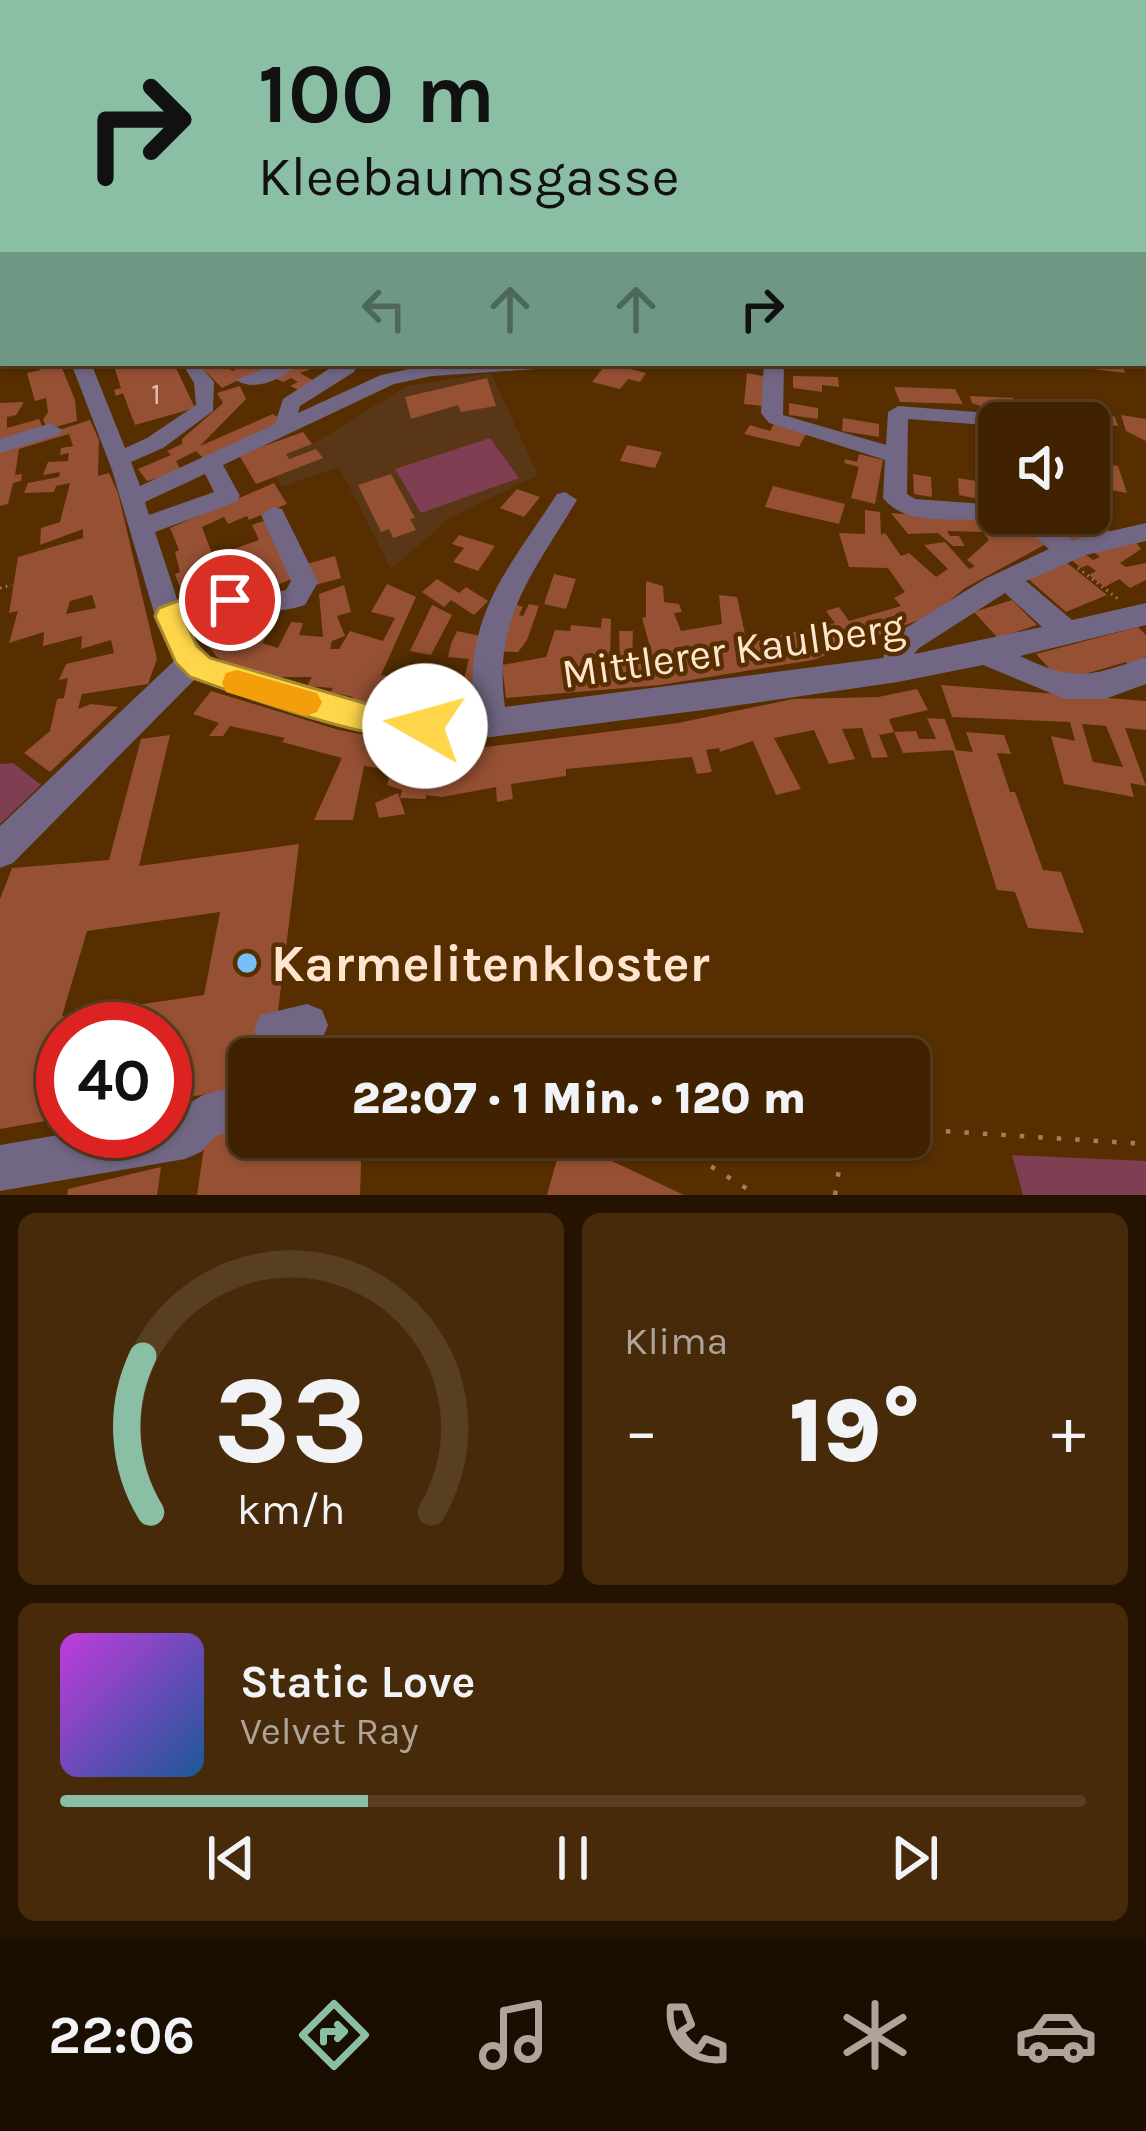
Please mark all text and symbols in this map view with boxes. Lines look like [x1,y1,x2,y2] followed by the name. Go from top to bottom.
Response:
[258,45,495,143] text: 100 m
[60,48,216,204] icon: right
[258,145,679,209] text: Kleebaumsgasse
[351,276,417,342] icon: left
[477,276,543,342] icon: ahead
[603,276,669,342] icon: ahead
[729,276,795,342] icon: right
[151,376,161,412] house number: 1
[978,402,1110,534] map controls
[978,402,1110,534] button: sound
[179,549,281,651] pin
[197,567,263,633] icon: arrive
[559,601,908,699] street label: Mittlerer Kaulberg
[362,663,488,789] position arrow
[271,934,709,994] place label: Karmelitenkloster
[234,950,260,976] marker: Karmelitenkloster
[36,1002,192,1158] speed limit sign: 40
[352,1072,806,1124] text: 22:07 · 1 Min. · 120 m
[624,1318,728,1364] text: Klima
[213,1347,369,1492] text: 33
[789,1378,921,1484] text: 19°
[624,1392,659,1470] text: −
[1051,1392,1086,1470] text: +
[237,1485,345,1535] text: km/h
[240,1656,475,1708] text: Static Love
[240,1708,419,1754] text: Velvet Ray
[198,1825,264,1891] icon: previous
[540,1825,606,1891] icon: pause
[882,1825,948,1891] icon: next
[292,1993,376,2077] icon: directions
[472,1993,556,2077] icon: music
[653,1993,737,2077] icon: phone
[833,1993,917,2077] icon: climate
[1014,1993,1098,2077] icon: car
[48,2003,195,2067] text: 22:06

